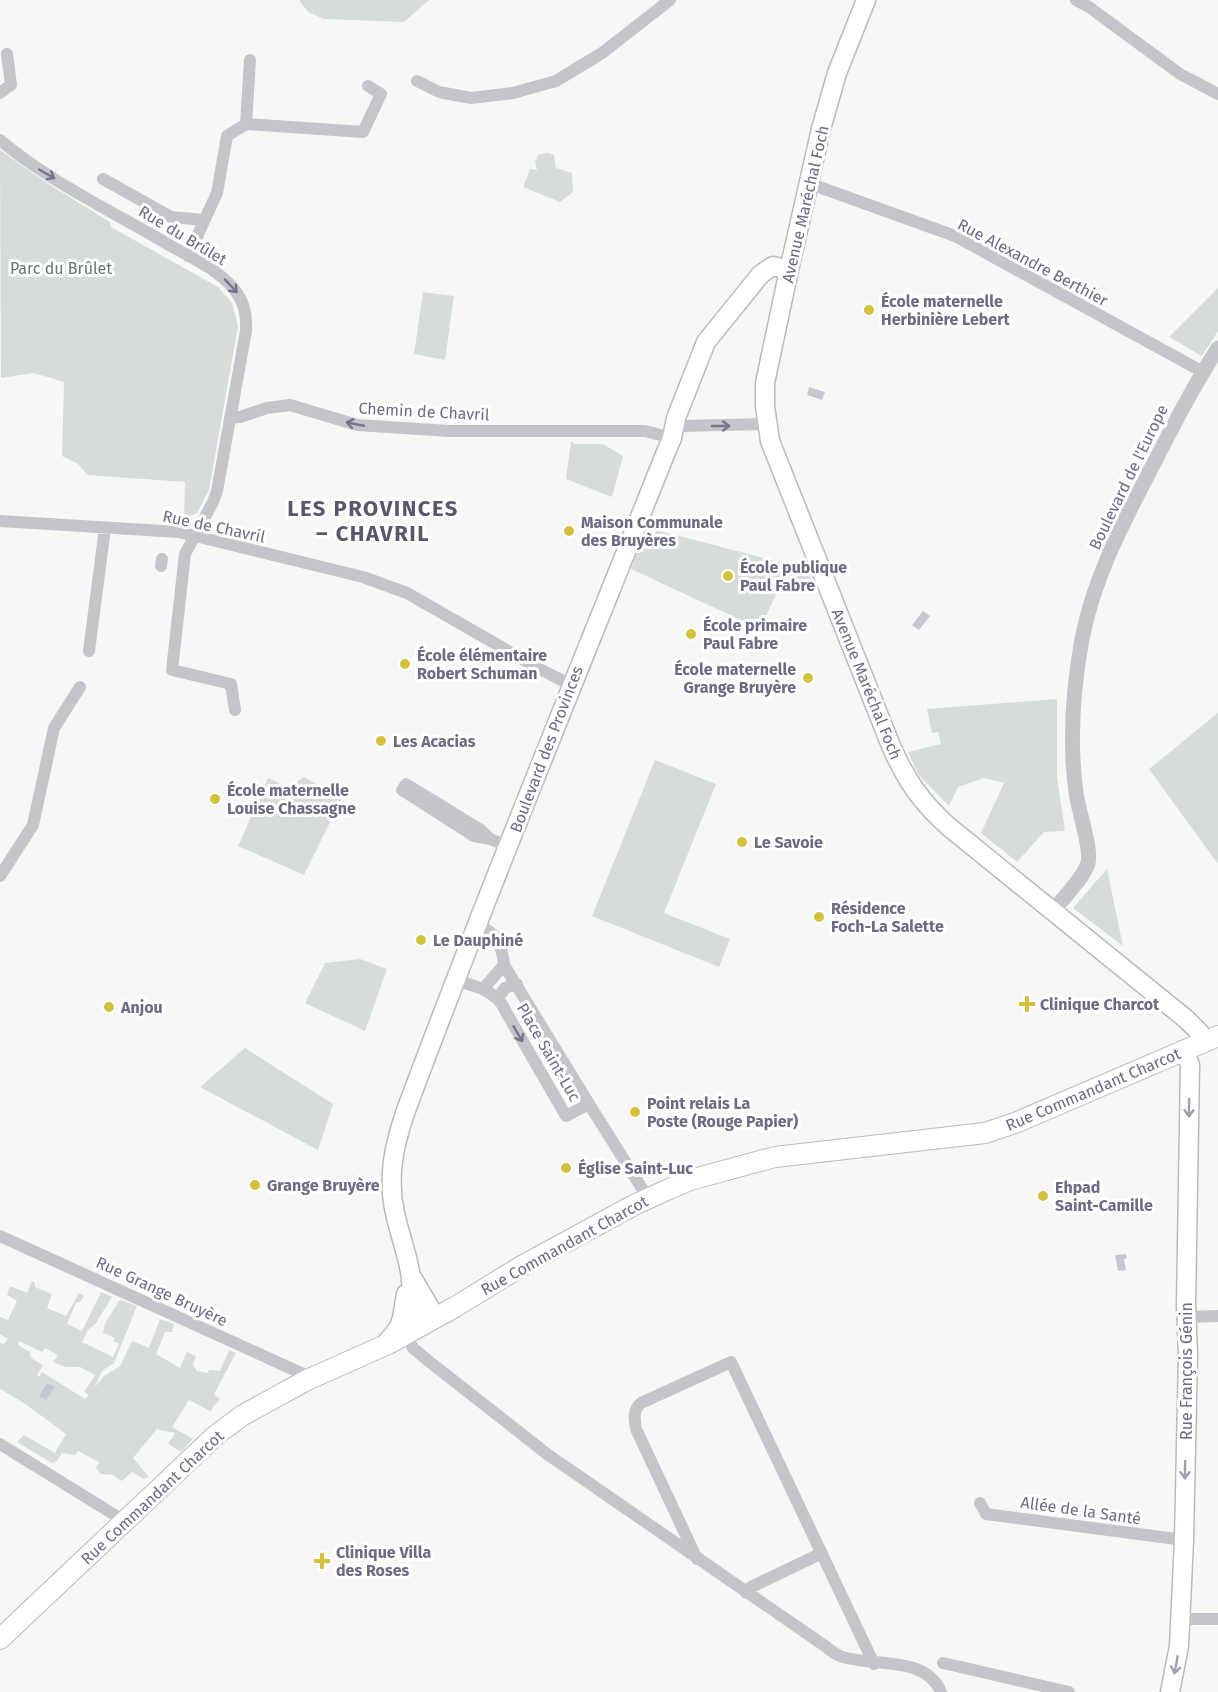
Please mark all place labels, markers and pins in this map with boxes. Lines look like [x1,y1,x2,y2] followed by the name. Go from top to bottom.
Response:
[881,291,1011,329] place label: École maternelle Herbinière Lebert
[862,303,876,317] marker: École maternelle Herbinière Lebert
[581,513,723,550] place label: Maison Communale des Bruyères
[562,524,576,538] marker: Maison Communale des Bruyères
[740,557,847,595] place label: École publique Paul Fabre
[721,569,735,583] marker: École publique Paul Fabre
[703,615,807,653] place label: École primaire Paul Fabre
[684,627,698,641] marker: École primaire Paul Fabre
[417,645,547,683] place label: École élémentaire Robert Schuman
[398,657,412,671] marker: École élémentaire Robert Schuman
[674,659,796,697] place label: École maternelle Grange Bruyère
[801,671,815,685] marker: École maternelle Grange Bruyère
[393,732,476,751] place label: Les Acacias
[374,734,388,748] marker: Les Acacias
[227,780,356,818] place label: École maternelle Louise Chassagne
[208,792,222,806] marker: École maternelle Louise Chassagne
[754,833,823,852] place label: Le Savoie
[735,835,749,849] marker: Le Savoie
[831,899,944,936] place label: Résidence Foch-La Salette
[812,910,826,924] marker: Résidence Foch-La Salette
[433,931,523,950] place label: Le Dauphiné
[414,933,428,947] marker: Le Dauphiné
[1018,995,1036,1013] marker: Clinique Charcot
[1040,995,1160,1014] place label: Clinique Charcot
[120,998,163,1017] place label: Anjou
[102,1000,116,1014] marker: Anjou
[647,1094,798,1131] place label: Point relais La Poste (Rouge Papier)
[628,1105,642,1119] marker: Point relais La Poste (Rouge Papier)
[578,1158,693,1178] place label: Église Saint-Luc
[559,1161,573,1175] marker: Église Saint-Luc
[267,1176,380,1195] place label: Grange Bruyère
[248,1178,262,1192] marker: Grange Bruyère
[1055,1178,1153,1215] place label: Ehpad Saint-Camille
[1036,1189,1050,1203] marker: Ehpad Saint-Camille
[336,1543,431,1580] place label: Clinique Villa des Roses
[313,1552,331,1570] marker: Clinique Villa des Roses

